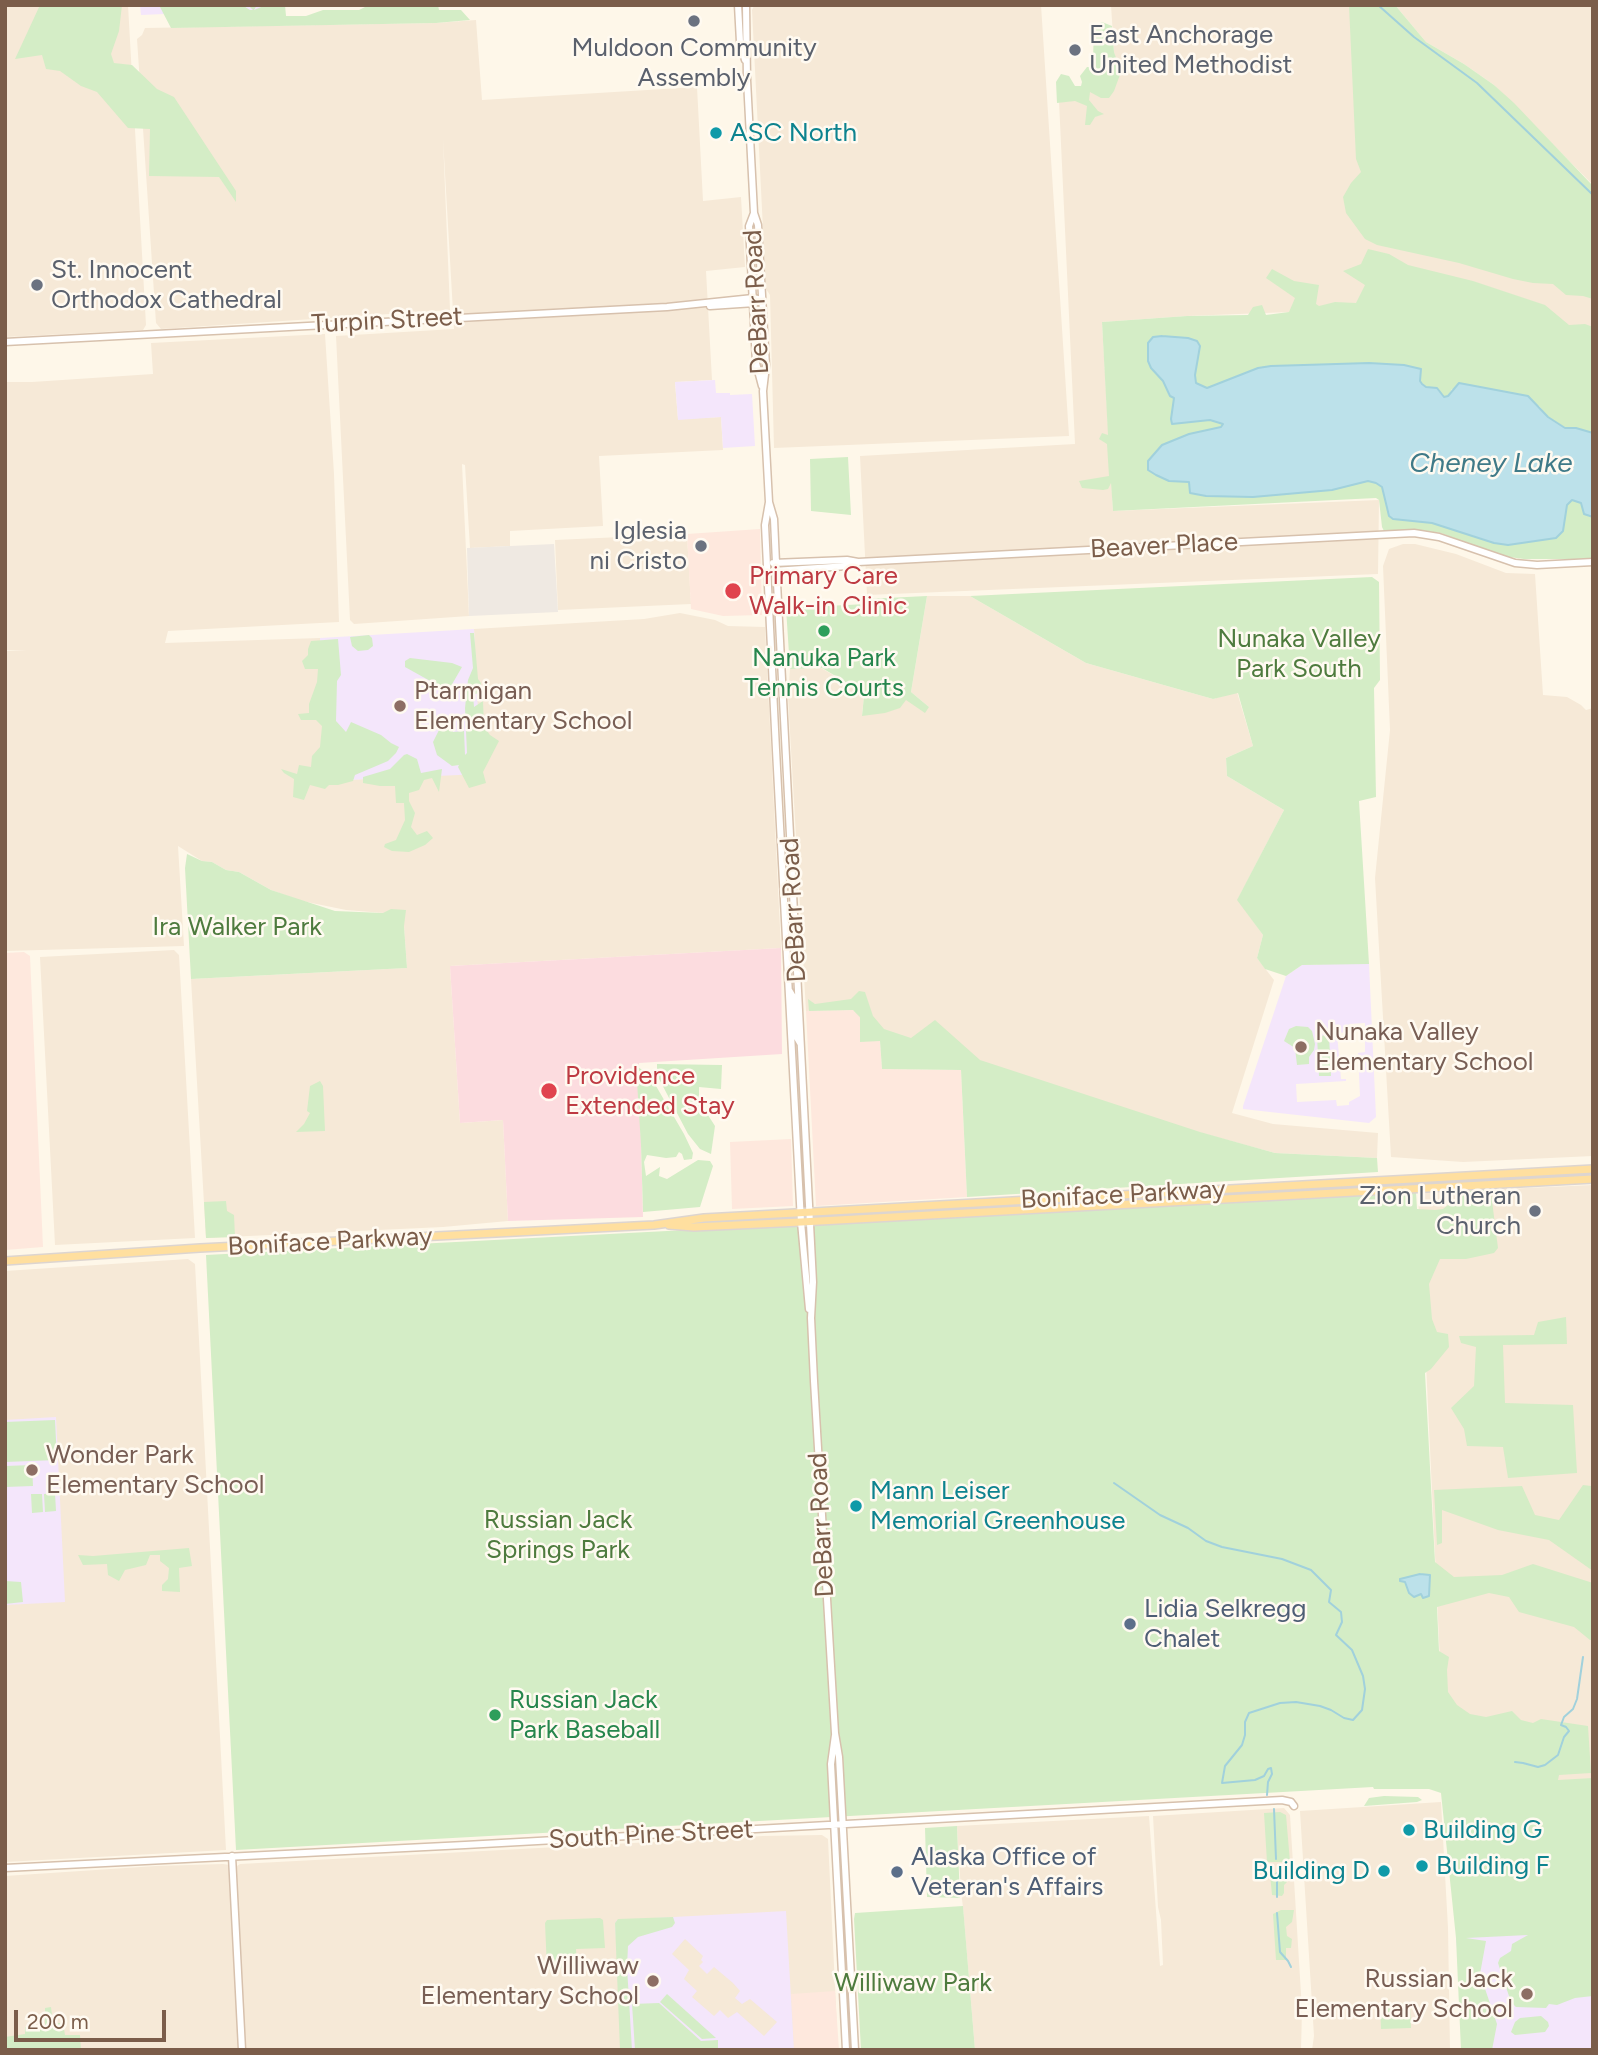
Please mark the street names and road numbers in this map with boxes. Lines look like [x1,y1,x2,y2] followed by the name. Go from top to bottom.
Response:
[738,229,776,375] street label: DeBarr Road
[311,301,463,341] street label: Turpin Street
[1089,527,1239,565] street label: Beaver Place
[775,837,813,983] street label: DeBarr Road
[1020,1174,1226,1216] street label: Boniface Parkway
[227,1221,433,1263] street label: Boniface Parkway
[803,1452,841,1598] street label: DeBarr Road
[548,1814,754,1856] street label: South Pine Street

